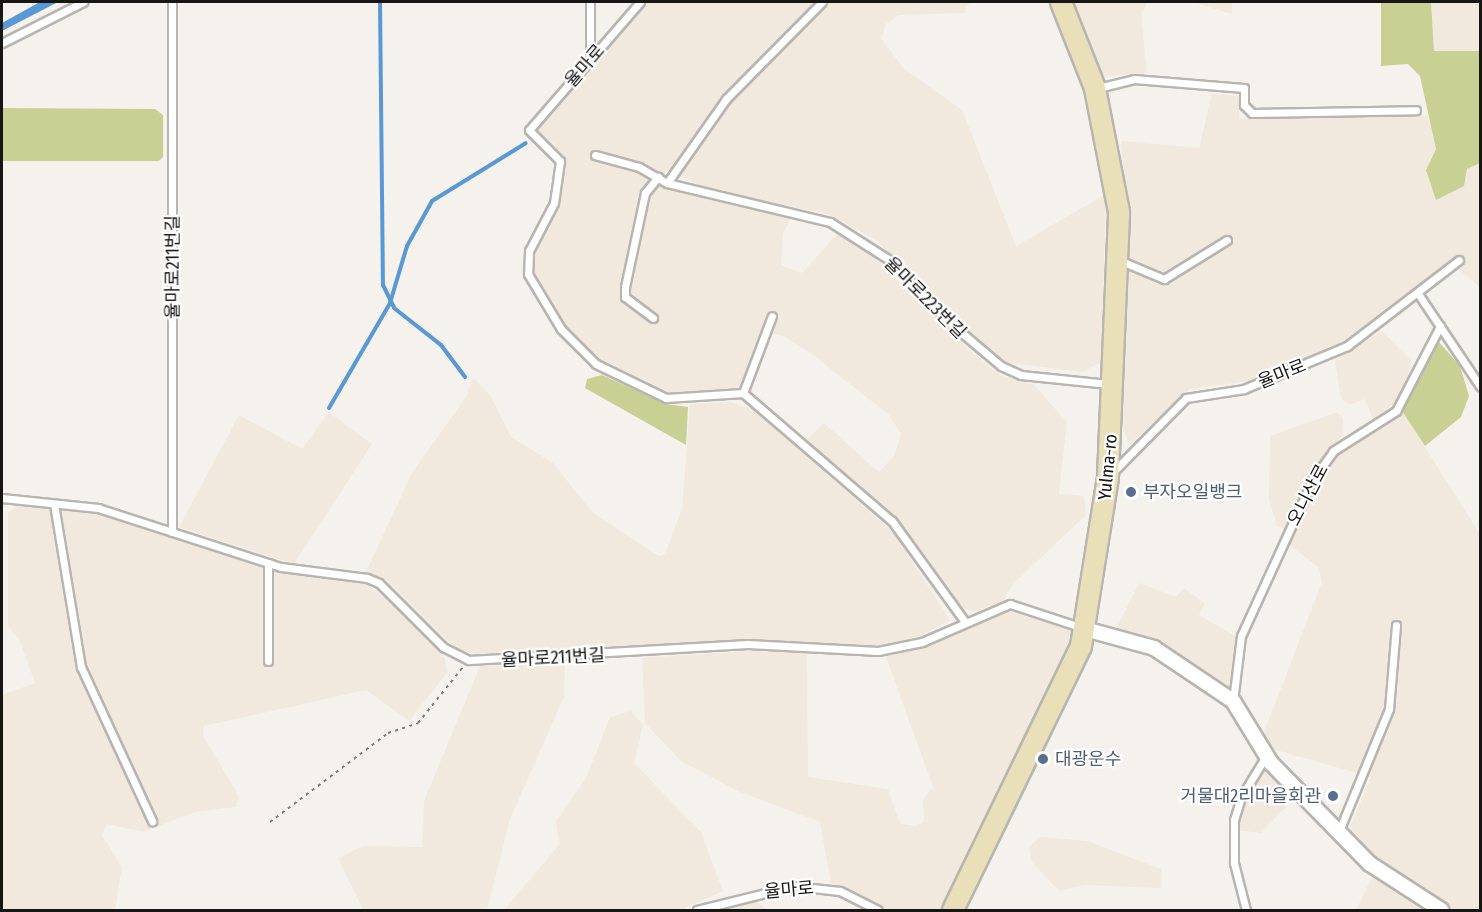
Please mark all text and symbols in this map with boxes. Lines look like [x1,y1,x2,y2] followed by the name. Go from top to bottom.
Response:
[561,40,609,92] street label: 율마로
[162,215,184,319] street label: 율마로211번길
[880,253,970,343] street label: 율마로223번길
[1255,355,1309,393] street label: 율마로
[1094,433,1122,501] street label: Yulma-ro
[1283,461,1333,529] street label: 오니산로
[1143,481,1242,503] place label: 부자오일뱅크
[1124,485,1138,499] marker: 부자오일뱅크
[500,644,606,672] street label: 율마로211번길
[1055,748,1121,770] place label: 대광운수
[1036,752,1050,766] marker: 대광운수
[1181,785,1321,807] place label: 거물대2리마을회관
[1326,789,1340,803] marker: 거물대2리마을회관
[763,877,815,903] street label: 율마로

